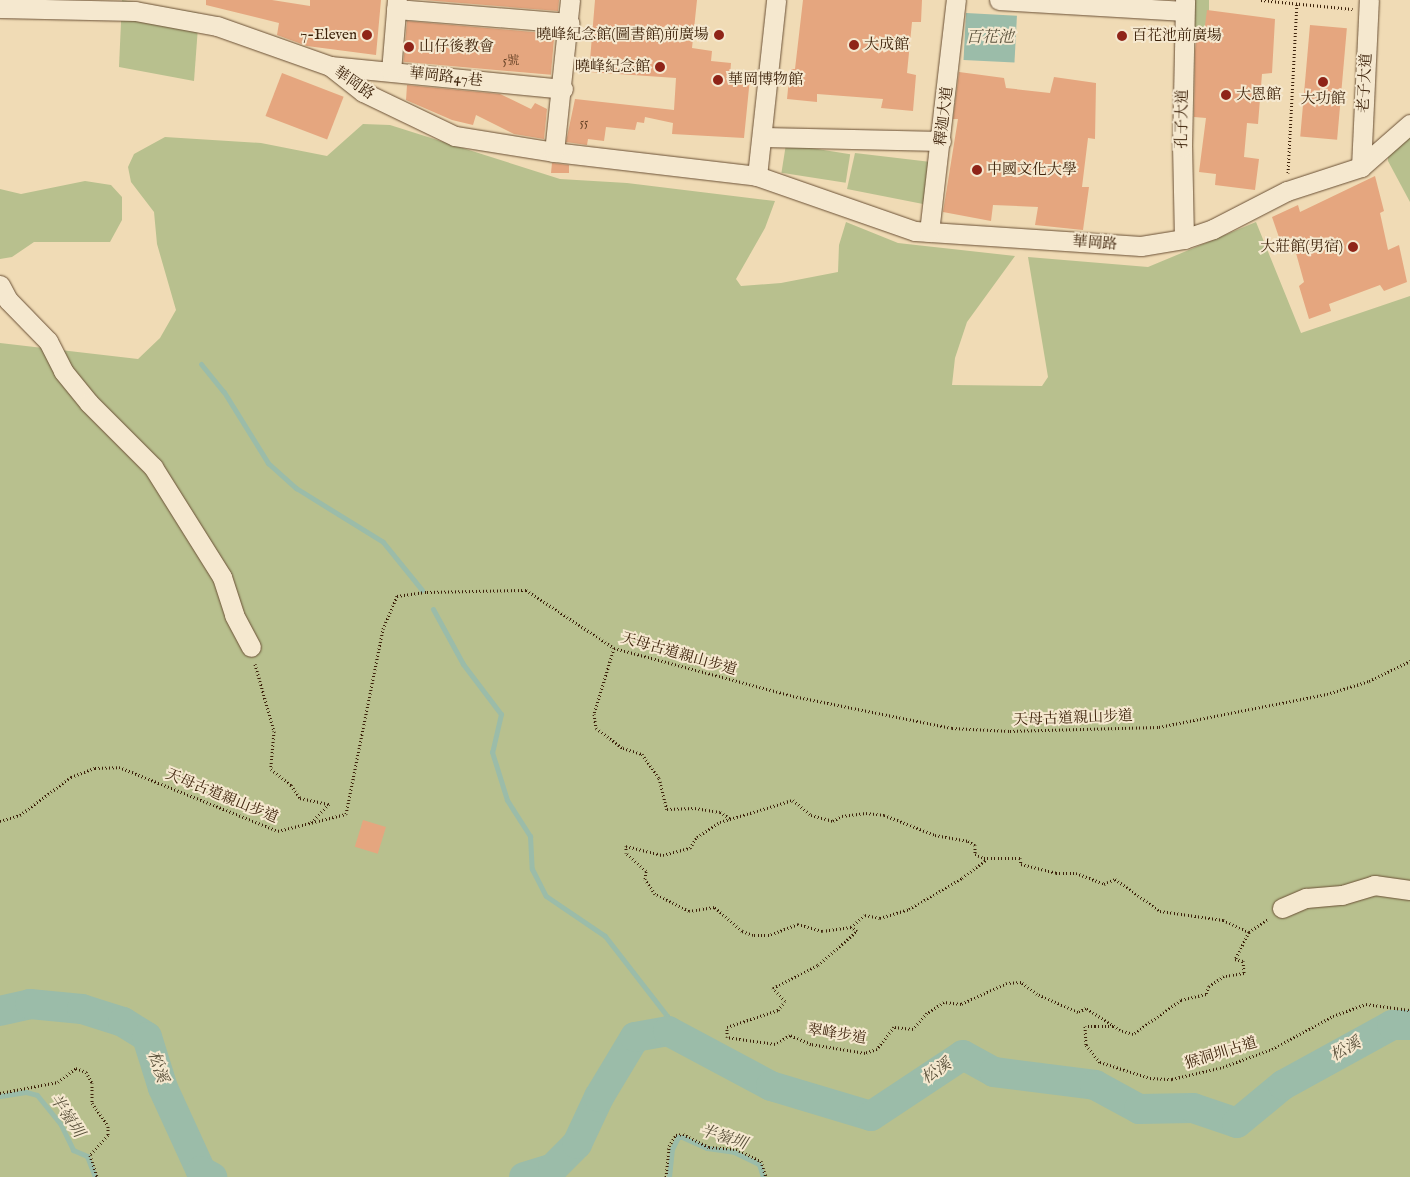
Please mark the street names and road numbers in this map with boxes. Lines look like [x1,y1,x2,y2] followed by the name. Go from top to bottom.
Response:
[1354,53,1376,113] street label: 老子大道
[330,63,378,103] street label: 華岡路
[408,64,484,90] street label: 華岡路47巷
[931,85,957,147] street label: 釋迦大道
[1172,89,1192,149] street label: 孔子大道
[1072,232,1118,254] street label: 華岡路
[619,629,739,679] street label: 天母古道親山步道
[1013,707,1133,729] street label: 天母古道親山步道
[163,765,281,827] street label: 天母古道親山步道
[806,1020,868,1048] street label: 翠峰步道
[1183,1033,1259,1073] street label: 猴洞圳古道

